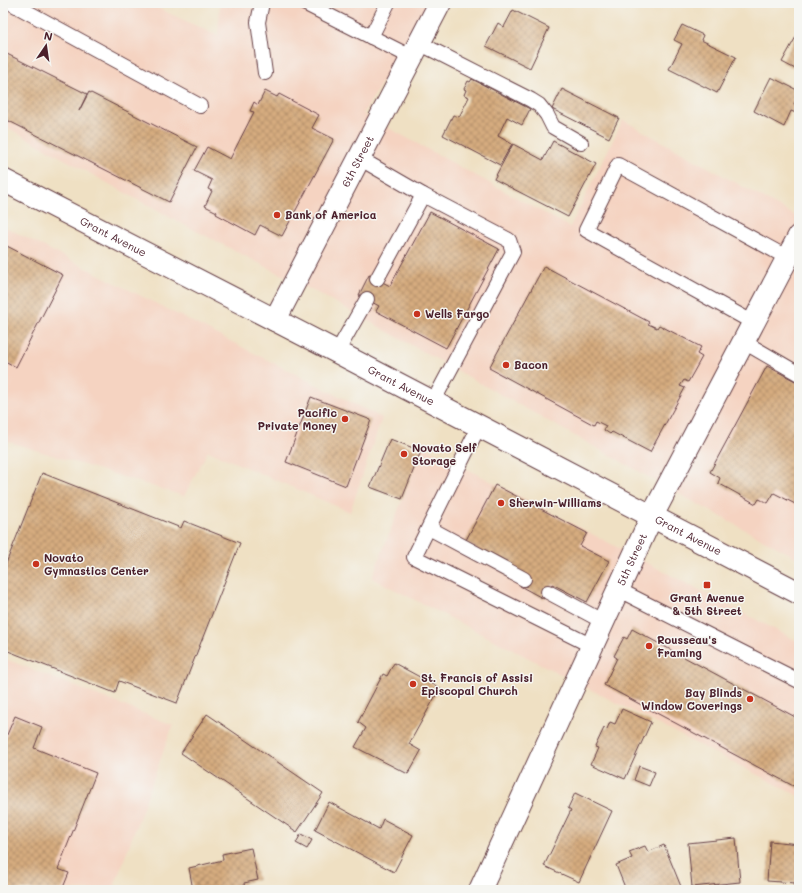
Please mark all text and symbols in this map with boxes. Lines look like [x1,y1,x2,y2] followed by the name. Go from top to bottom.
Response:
[26,26,66,66] north arrow
[43,28,54,44] text: N
[338,132,377,189] street label: 6th Street
[285,207,377,222] place label: Bank of America
[272,210,282,220] marker: Bank of America
[78,213,150,260] street label: Grant Avenue
[425,306,489,321] place label: Wells Fargo
[412,309,422,319] marker: Wells Fargo
[514,357,548,372] place label: Bacon
[501,360,511,370] marker: Bacon
[365,361,437,409] street label: Grant Avenue
[258,405,337,433] place label: Pacific Private Money
[340,414,350,424] marker: Pacific Private Money
[412,440,477,468] place label: Novato Self Storage
[399,449,409,459] marker: Novato Self Storage
[509,495,602,510] place label: Sherwin-Williams
[496,498,506,508] marker: Sherwin-Williams
[653,511,725,559] street label: Grant Avenue
[613,530,650,588] street label: 5th Street
[44,550,149,578] place label: Novato Gymnastics Center
[31,559,41,569] marker: Novato Gymnastics Center
[702,580,712,590] marker: Grant Avenue & 5th Street
[670,590,745,618] place label: Grant Avenue & 5th Street
[657,632,717,660] place label: Rousseau's Framing
[644,641,654,651] marker: Rousseau's Framing
[421,670,533,698] place label: St. Francis of Assisi Episcopal Church
[408,679,418,689] marker: St. Francis of Assisi Episcopal Church
[641,685,742,713] place label: Bay Blinds Window Coverings
[745,694,755,704] marker: Bay Blinds Window Coverings

